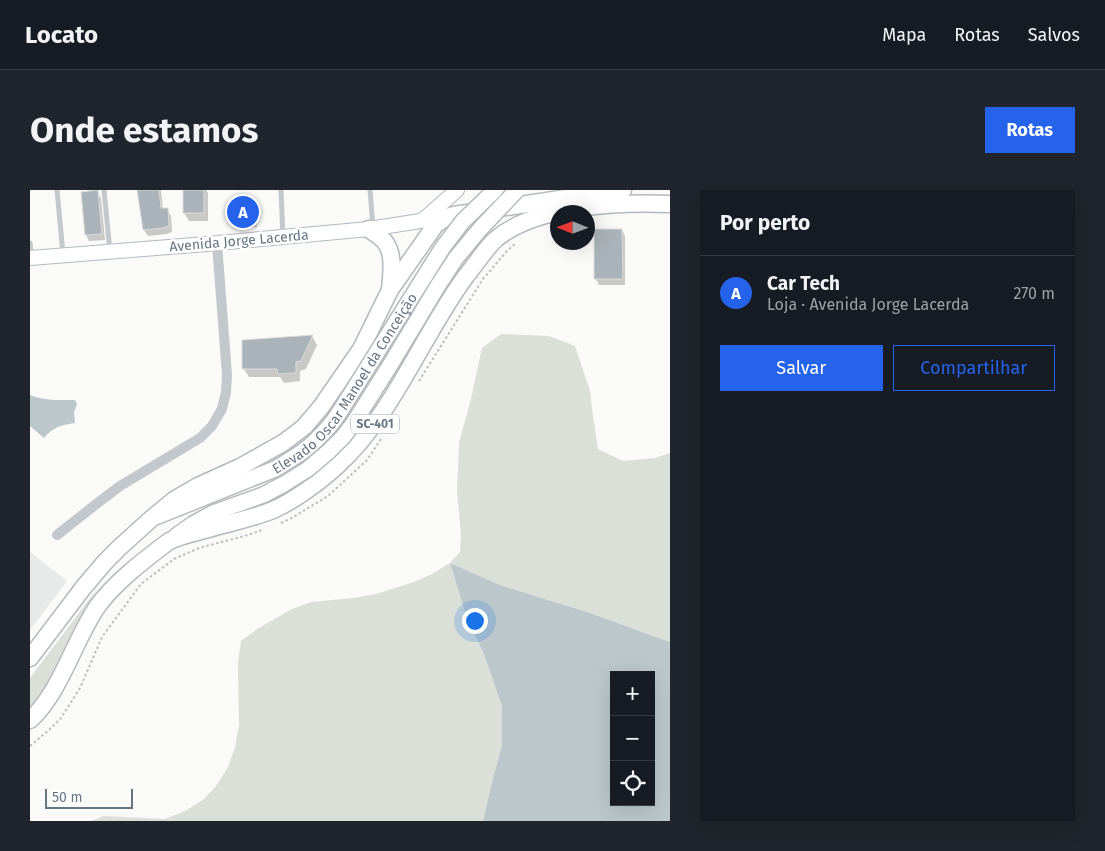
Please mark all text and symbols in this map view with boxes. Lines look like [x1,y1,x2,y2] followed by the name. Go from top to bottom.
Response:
[25,21,98,49] text: Locato
[882,24,926,46] text: Mapa
[954,24,1000,46] text: Rotas
[1028,24,1080,46] text: Salvos
[985,107,1075,153] button: Rotas
[30,109,258,151] text: Onde estamos
[227,193,259,231] pin: A
[550,205,595,250] north arrow
[720,210,810,236] text: Por perto
[169,226,309,256] street label: Avenida Jorge Lacerda
[767,272,840,295] text: Car Tech
[731,284,741,303] text: A
[1013,284,1055,303] text: 270 m
[269,290,420,477] street label: Elevado Oscar Manoel da Conceição
[767,295,969,314] text: Loja · Avenida Jorge Lacerda
[720,345,883,391] button: Salvar
[893,345,1055,391] button: Compartilhar
[351,414,399,433] road number: SC-401
[462,608,488,634] your location
[610,671,655,806] map controls
[610,671,655,716] button: +
[610,716,655,761] button: −
[610,761,655,806] button: locate
[45,786,132,809] scale bar
[52,789,83,806] text: 50 m

